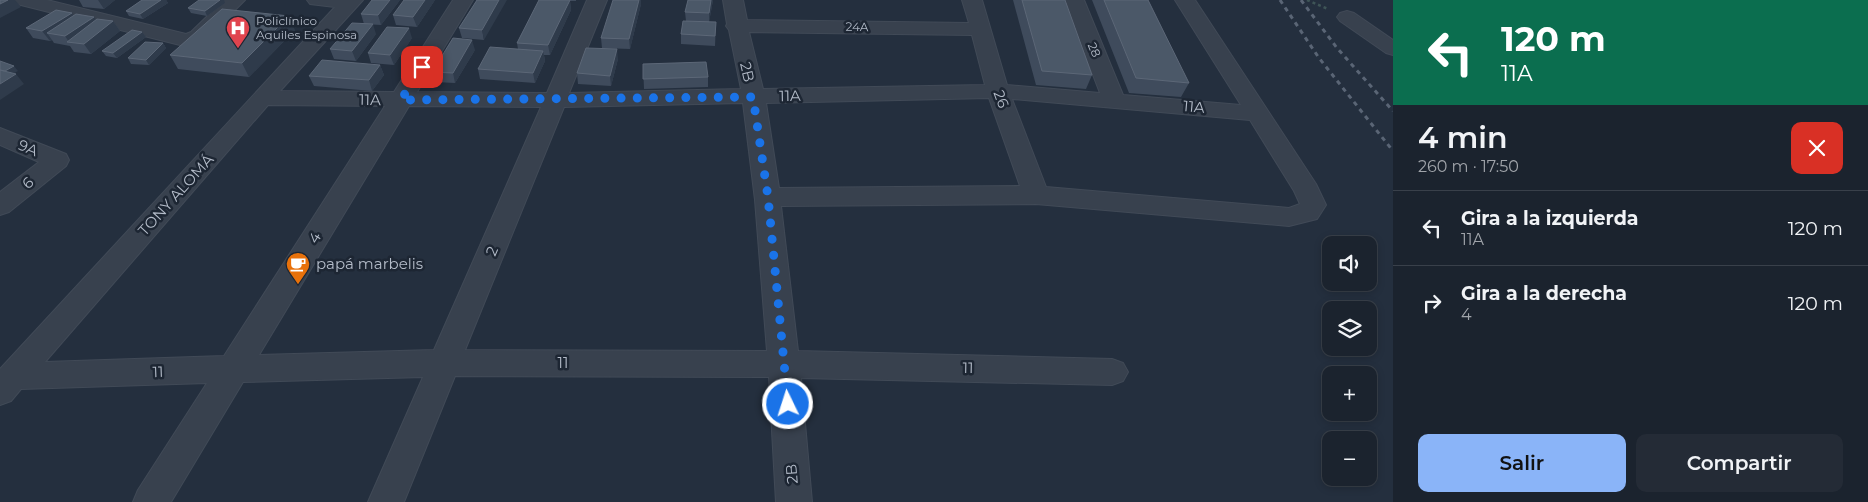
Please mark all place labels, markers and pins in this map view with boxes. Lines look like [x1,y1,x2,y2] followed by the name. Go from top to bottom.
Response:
[256,13,357,42] place label: Policlínico Aquiles Espinosa
[225,15,251,49] hospital icon: Policlínico Aquiles Espinosa
[401,46,443,88] pin
[285,251,311,285] cafe icon: papá marbelis
[316,254,423,273] place label: papá marbelis

